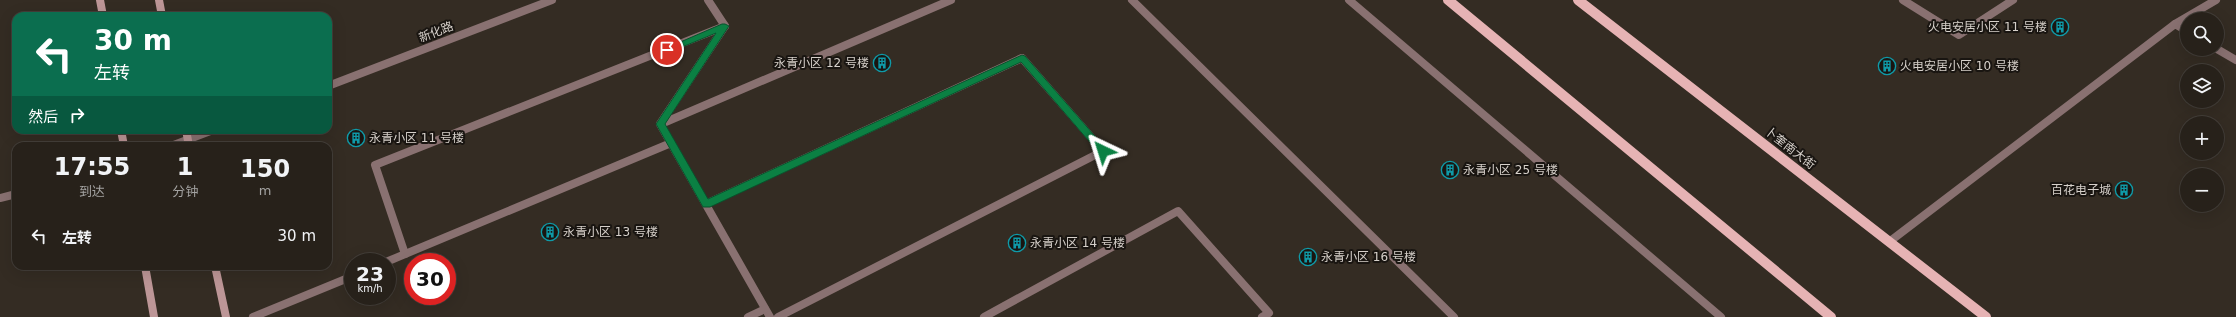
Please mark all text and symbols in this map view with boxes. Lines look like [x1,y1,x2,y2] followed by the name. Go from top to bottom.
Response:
[2180,12,2224,212] map controls
[2180,12,2224,56] button: search
[2050,17,2070,37] building icon: 火电安居小区 11 号楼
[417,19,455,45] street label: 新化路
[1928,20,2047,34] place label: 火电安居小区 11 号楼
[94,24,172,57] text: 30 m
[28,28,80,80] icon: left
[650,33,684,67] pin
[656,39,678,61] icon: arrive
[872,53,892,73] building icon: 永青小区 12 号楼
[774,56,869,70] place label: 永青小区 12 号楼
[1877,56,1897,76] building icon: 火电安居小区 10 号楼
[1900,59,2019,73] place label: 火电安居小区 10 号楼
[94,62,130,83] text: 左转
[2180,64,2224,108] button: layers
[66,104,88,126] icon: right
[28,108,58,126] text: 然后
[2180,116,2224,160] button: +
[1762,124,1818,172] street label: 卜奎南大街
[346,128,366,148] building icon: 永青小区 11 号楼
[1082,130,1124,172] position arrow
[369,131,464,145] place label: 永青小区 11 号楼
[54,153,130,181] text: 17:55
[177,153,193,181] text: 1
[240,155,290,183] text: 150
[1440,160,1460,180] building icon: 永青小区 25 号楼
[1463,163,1558,177] place label: 永青小区 25 号楼
[2180,168,2224,212] button: −
[2114,180,2134,200] building icon: 百花电子城
[259,183,271,198] text: m
[2051,183,2111,197] place label: 百花电子城
[79,184,105,199] text: 到达
[172,184,198,199] text: 分钟
[540,222,560,242] building icon: 永青小区 13 号楼
[28,225,50,247] icon: left
[563,225,658,239] place label: 永青小区 13 号楼
[278,227,316,245] text: 30 m
[62,229,92,247] text: 左转
[1007,233,1027,253] building icon: 永青小区 14 号楼
[1030,236,1125,250] place label: 永青小区 14 号楼
[1298,247,1318,267] building icon: 永青小区 16 号楼
[1321,250,1416,264] place label: 永青小区 16 号楼
[404,253,456,305] speed limit sign: 30
[356,262,384,286] text: 23
[357,283,383,294] text: km/h

